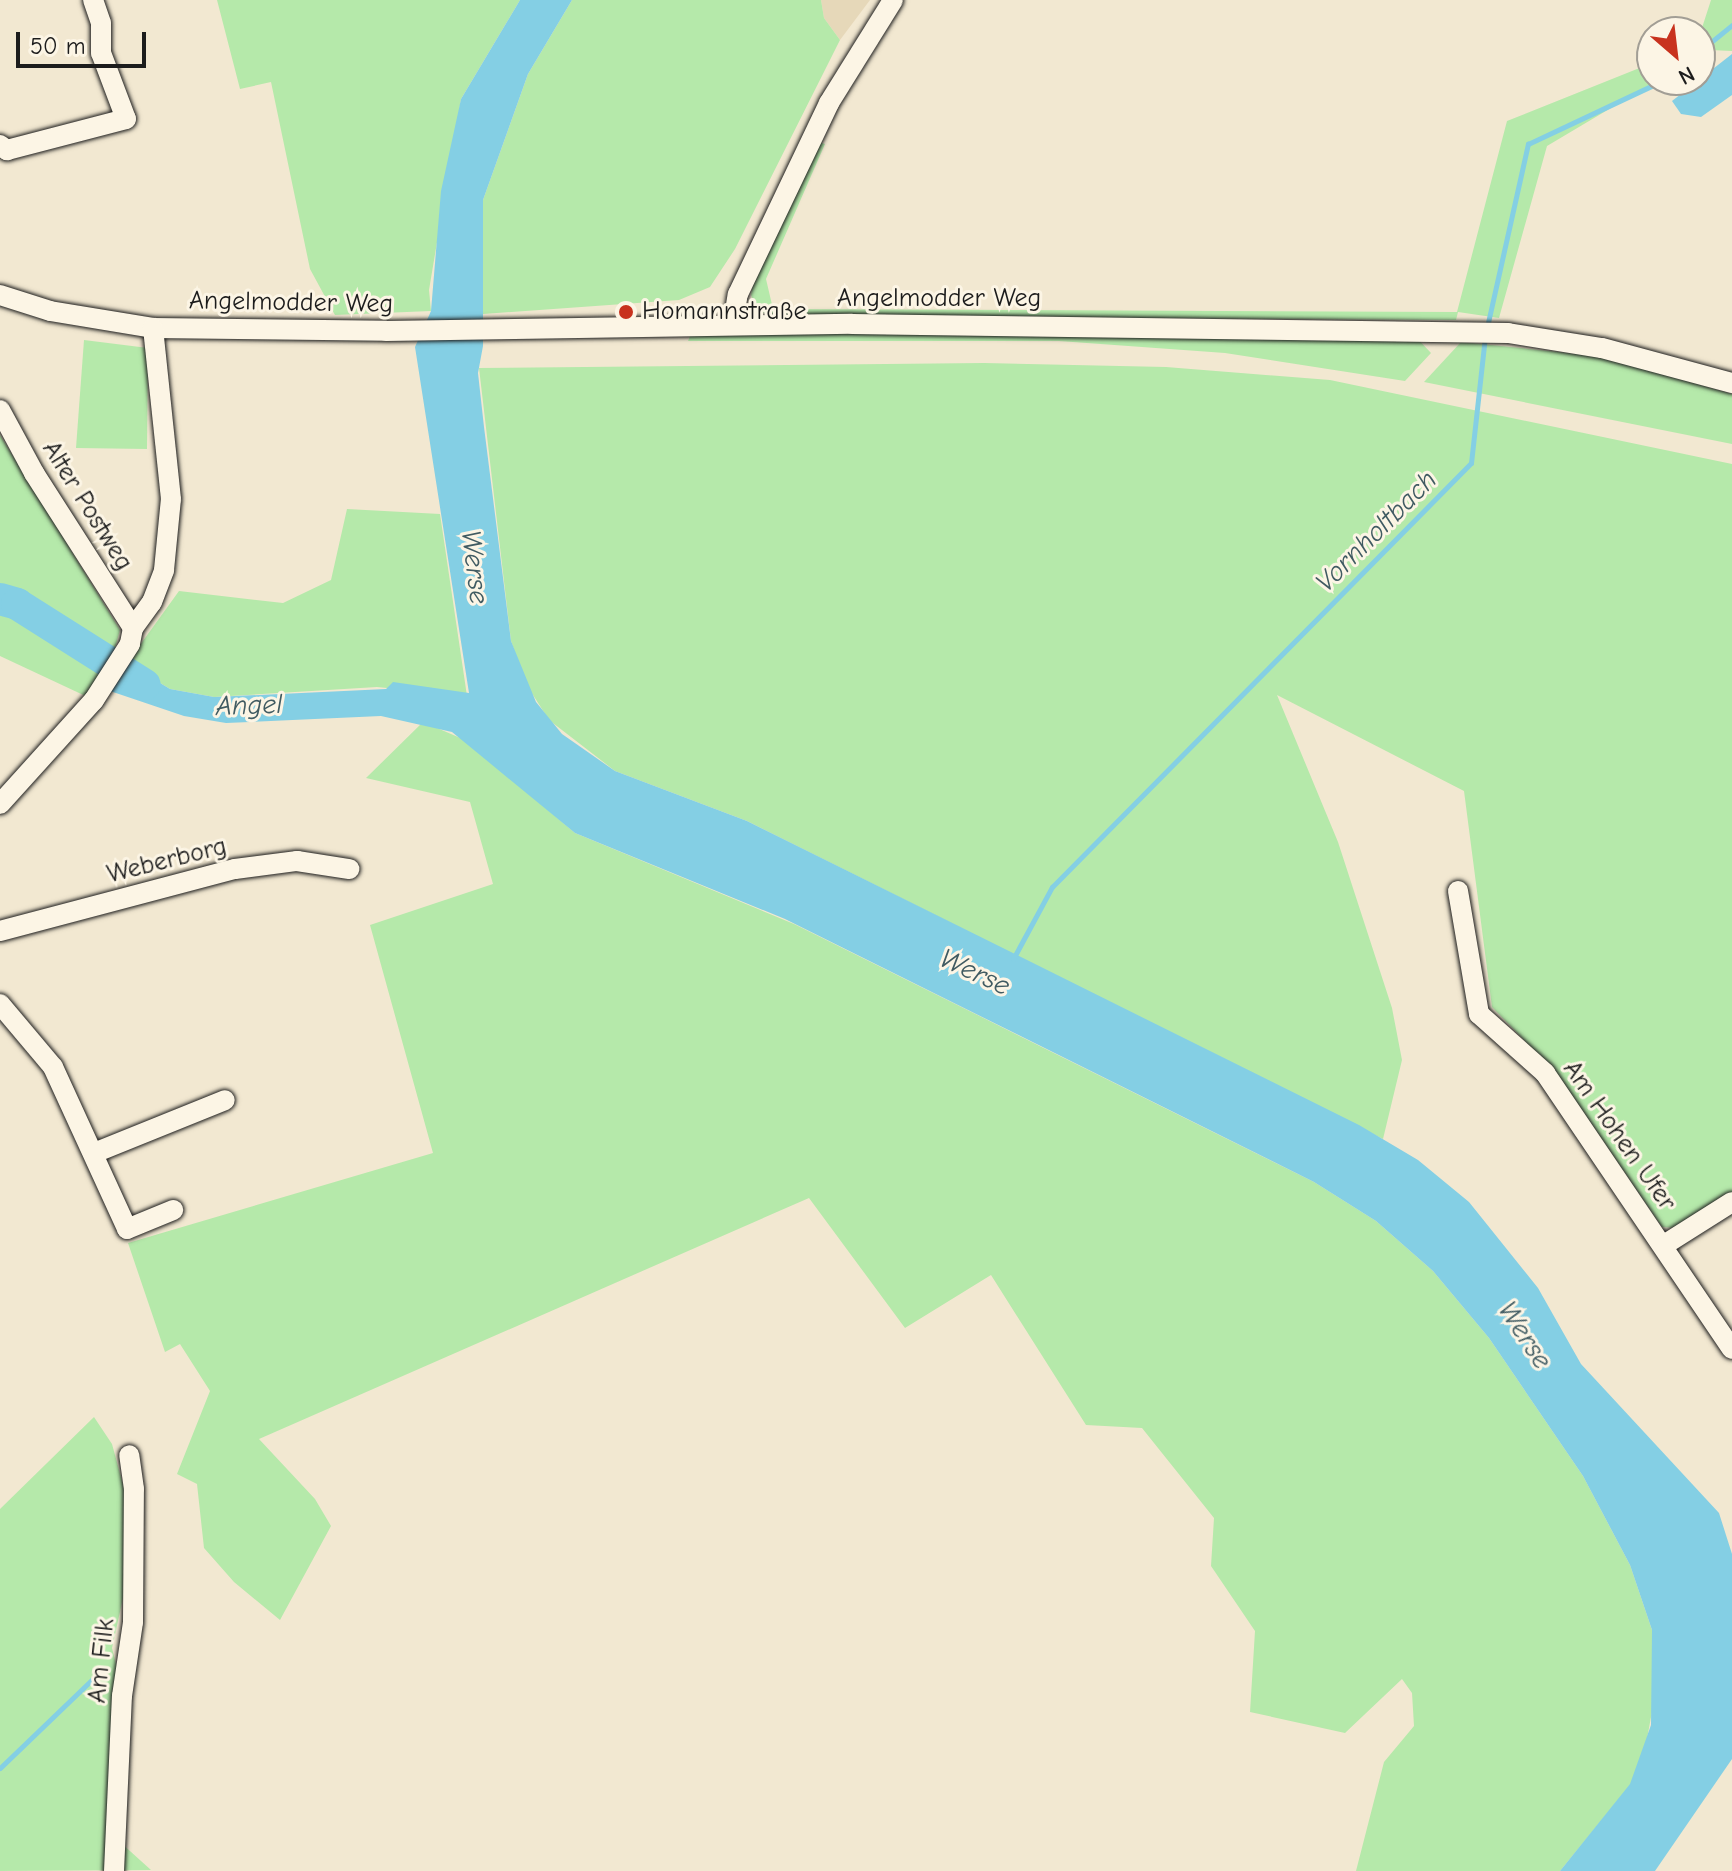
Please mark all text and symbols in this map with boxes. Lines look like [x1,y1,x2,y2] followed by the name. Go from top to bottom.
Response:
[20,16,150,66] scale bar
[1636,16,1716,96] north arrow
[30,32,86,60] text: 50 m
[1674,61,1699,90] text: N
[837,283,1041,315] street label: Angelmodder Weg
[189,286,393,320] street label: Angelmodder Weg
[642,296,806,328] place label: Homannstraße
[617,303,635,321] marker: Homannstraße
[35,436,139,576] street label: Alter Postweg
[1308,463,1444,599] water label: Vornholtbach
[454,528,496,606] water label: Werse
[215,687,283,723] water label: Angel
[104,831,230,891] street label: Weberborg
[934,941,1016,1003] water label: Werse
[1556,1055,1682,1217] street label: Am Hohen Ufer
[1491,1295,1559,1375] water label: Werse
[82,1617,122,1705] street label: Am Filk

